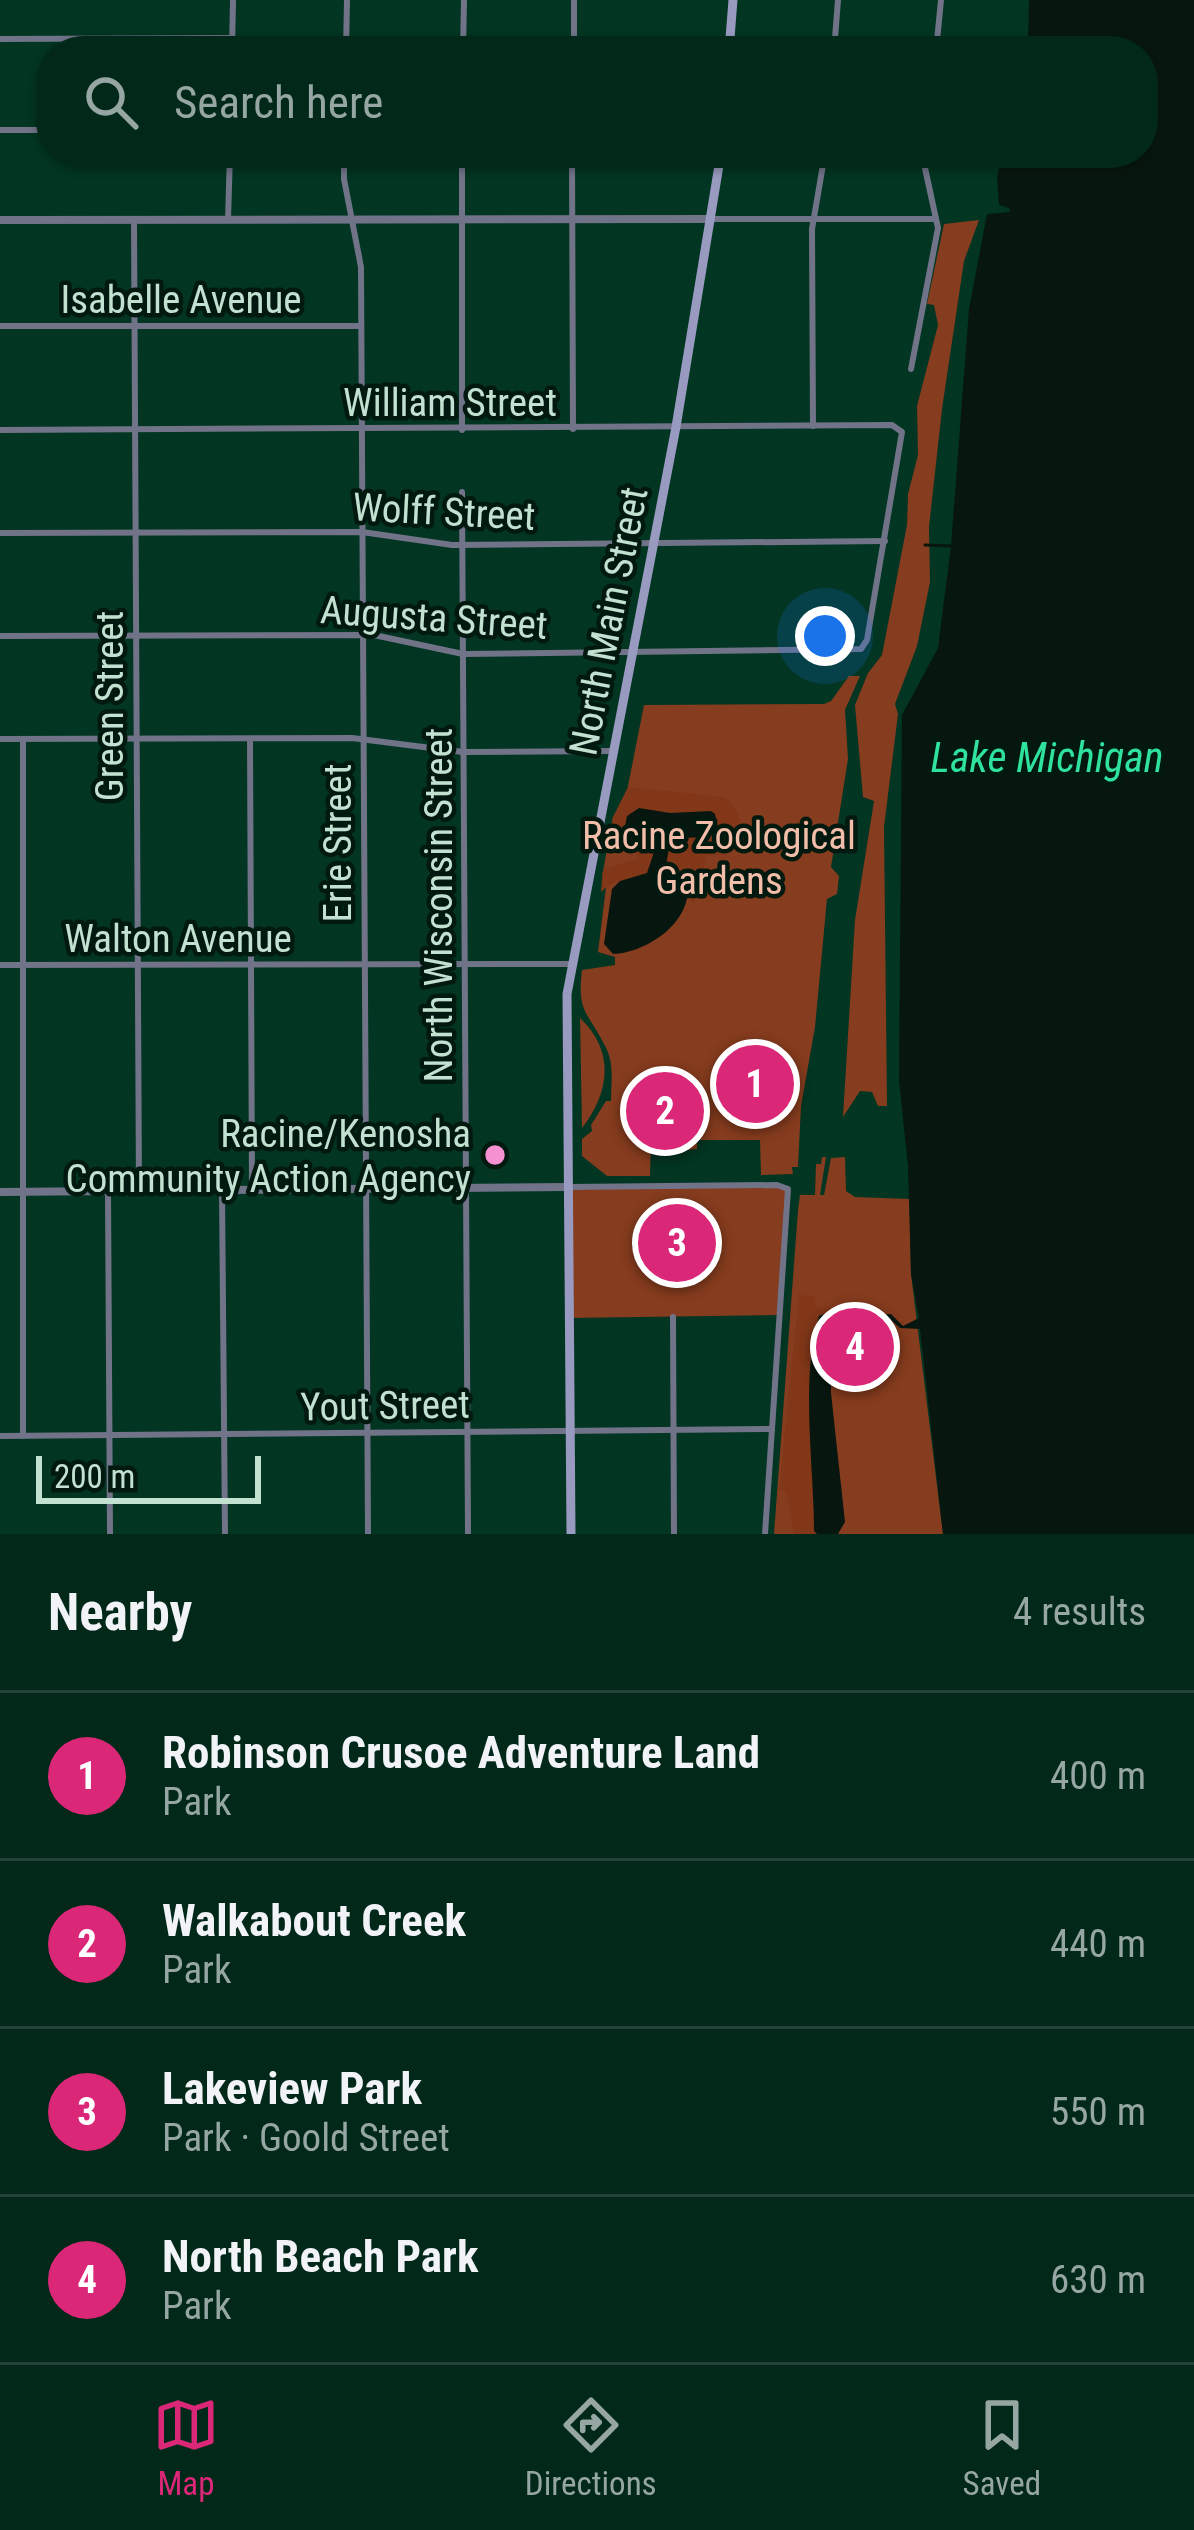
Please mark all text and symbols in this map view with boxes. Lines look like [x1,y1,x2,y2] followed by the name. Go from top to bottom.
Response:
[36,36,1158,168] search box
[78,69,144,135] icon: search
[174,76,383,129] text: Search here
[60,277,302,323] street label: Isabelle Avenue
[343,380,557,426] street label: William Street
[560,483,658,759] street label: North Main Street
[352,484,536,540] street label: Wolff Street
[319,587,549,649] street label: Augusta Street
[795,606,855,666] your location
[87,611,133,801] street label: Green Street
[416,728,462,1082] street label: North Wisconsin Street
[931,733,1163,782] water label: Lake Michigan
[315,764,361,922] street label: Erie Street
[582,813,856,904] park label: Racine Zoological Gardens
[64,916,292,962] street label: Walton Avenue
[716,1039,794,1129] pin: 1
[626,1066,704,1156] pin: 2
[66,1111,471,1202] place label: Racine/Kenosha Community Action Agency
[482,1142,508,1168] marker: Racine/Kenosha Community Action Agency
[638,1198,716,1288] pin: 3
[816,1302,894,1392] pin: 4
[300,1382,470,1430] street label: Yout Street
[36,1450,261,1503] scale bar
[54,1457,135,1496] text: 200 m
[48,1583,192,1642] text: Nearby
[1013,1589,1146,1635] text: 4 results
[162,1726,760,1779] text: Robinson Crusoe Adventure Land
[77,1753,97,1799] text: 1
[1050,1753,1146,1799] text: 400 m
[162,1779,232,1825] text: Park
[162,1894,466,1947] text: Walkabout Creek
[77,1921,97,1967] text: 2
[1050,1921,1146,1967] text: 440 m
[162,1947,232,1993] text: Park
[162,2062,422,2115] text: Lakeview Park
[77,2089,97,2135] text: 3
[1050,2089,1146,2135] text: 550 m
[162,2115,450,2161] text: Park · Goold Street
[162,2230,478,2283] text: North Beach Park
[77,2257,97,2303] text: 4
[1050,2257,1146,2303] text: 630 m
[162,2283,232,2329] text: Park
[153,2392,219,2503] tab: Map
[525,2392,657,2503] tab: Directions
[963,2392,1041,2503] tab: Saved

